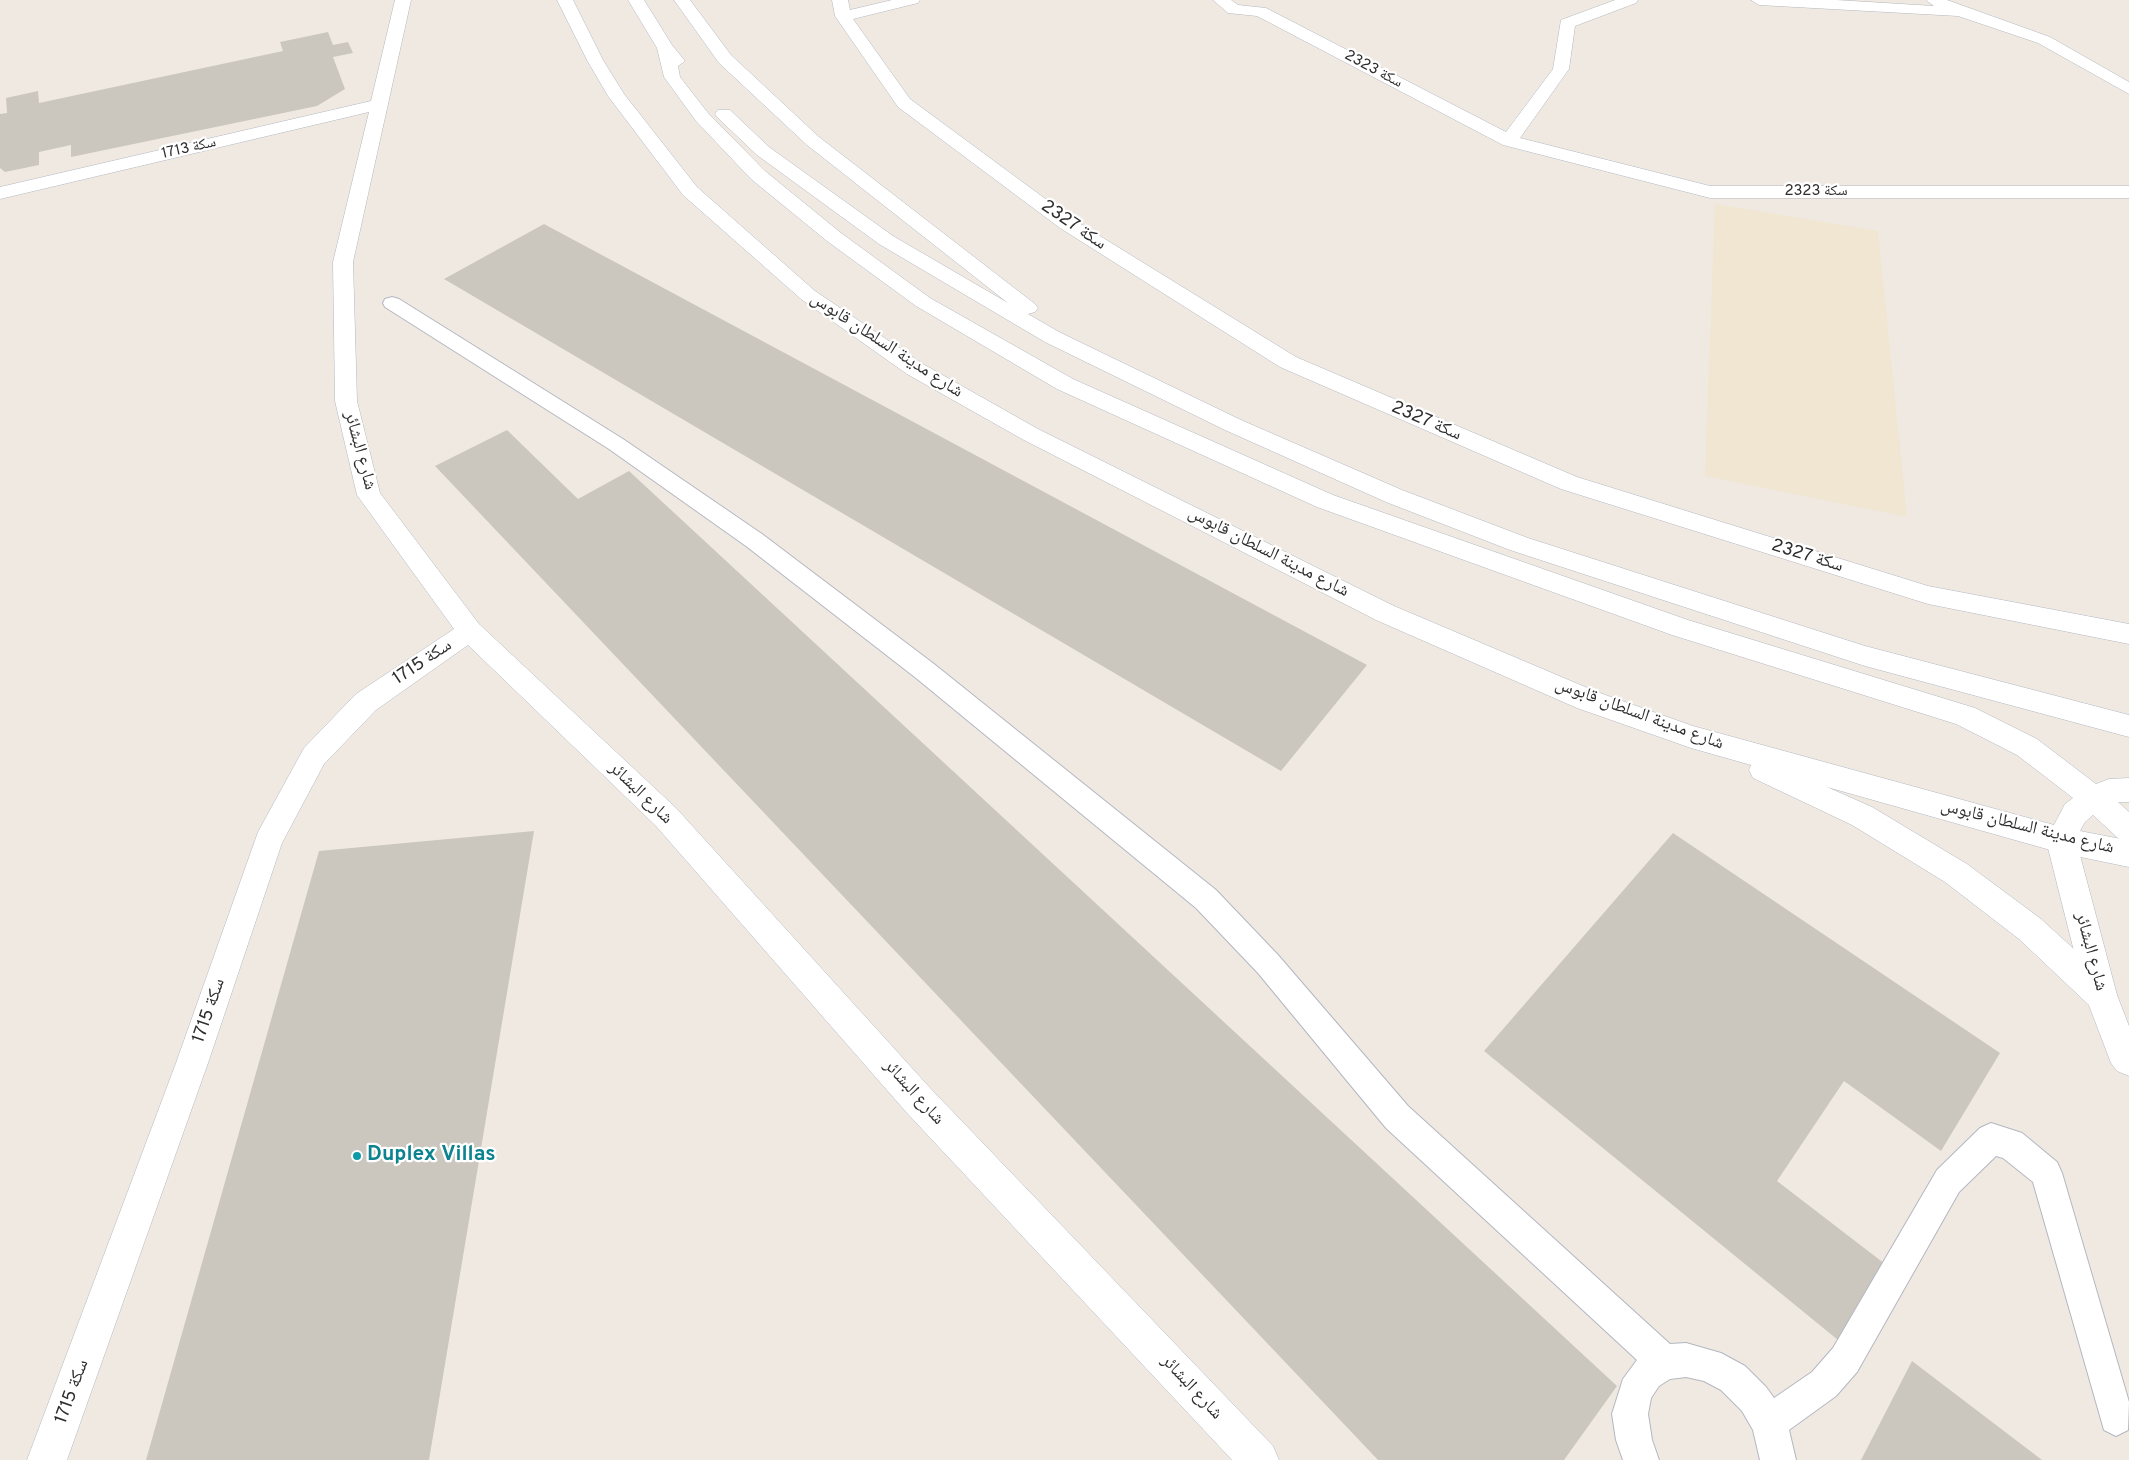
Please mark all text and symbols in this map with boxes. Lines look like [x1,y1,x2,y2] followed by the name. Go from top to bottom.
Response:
[1341,47,1405,93] street label: سكة 2323
[160,134,218,164] street label: سكة 1713
[1784,183,1848,201] street label: سكة 2323
[1036,196,1110,256] street label: سكة 2327
[806,289,966,403] street label: شارع مدينة السلطان قابوس
[1388,398,1464,446] street label: سكة 2327
[338,409,380,493] street label: شارع البشائر
[1184,503,1352,603] street label: شارع مدينة السلطان قابوس
[1768,536,1846,578] street label: سكة 2327
[389,635,457,691] street label: سكة 1715
[1552,674,1726,756] street label: شارع مدينة السلطان قابوس
[604,758,676,830] street label: شارع البشائر
[1938,796,2116,860] street label: شارع مدينة السلطان قابوس
[2069,910,2111,994] street label: شارع البشائر
[189,976,231,1046] street label: سكة 1715
[878,1056,948,1130] street label: شارع البشائر
[367,1143,496,1169] place label: Duplex Villas
[351,1150,363,1162] marker: Duplex Villas
[1156,1351,1226,1425] street label: شارع البشائر
[51,1357,95,1427] street label: سكة 1715

